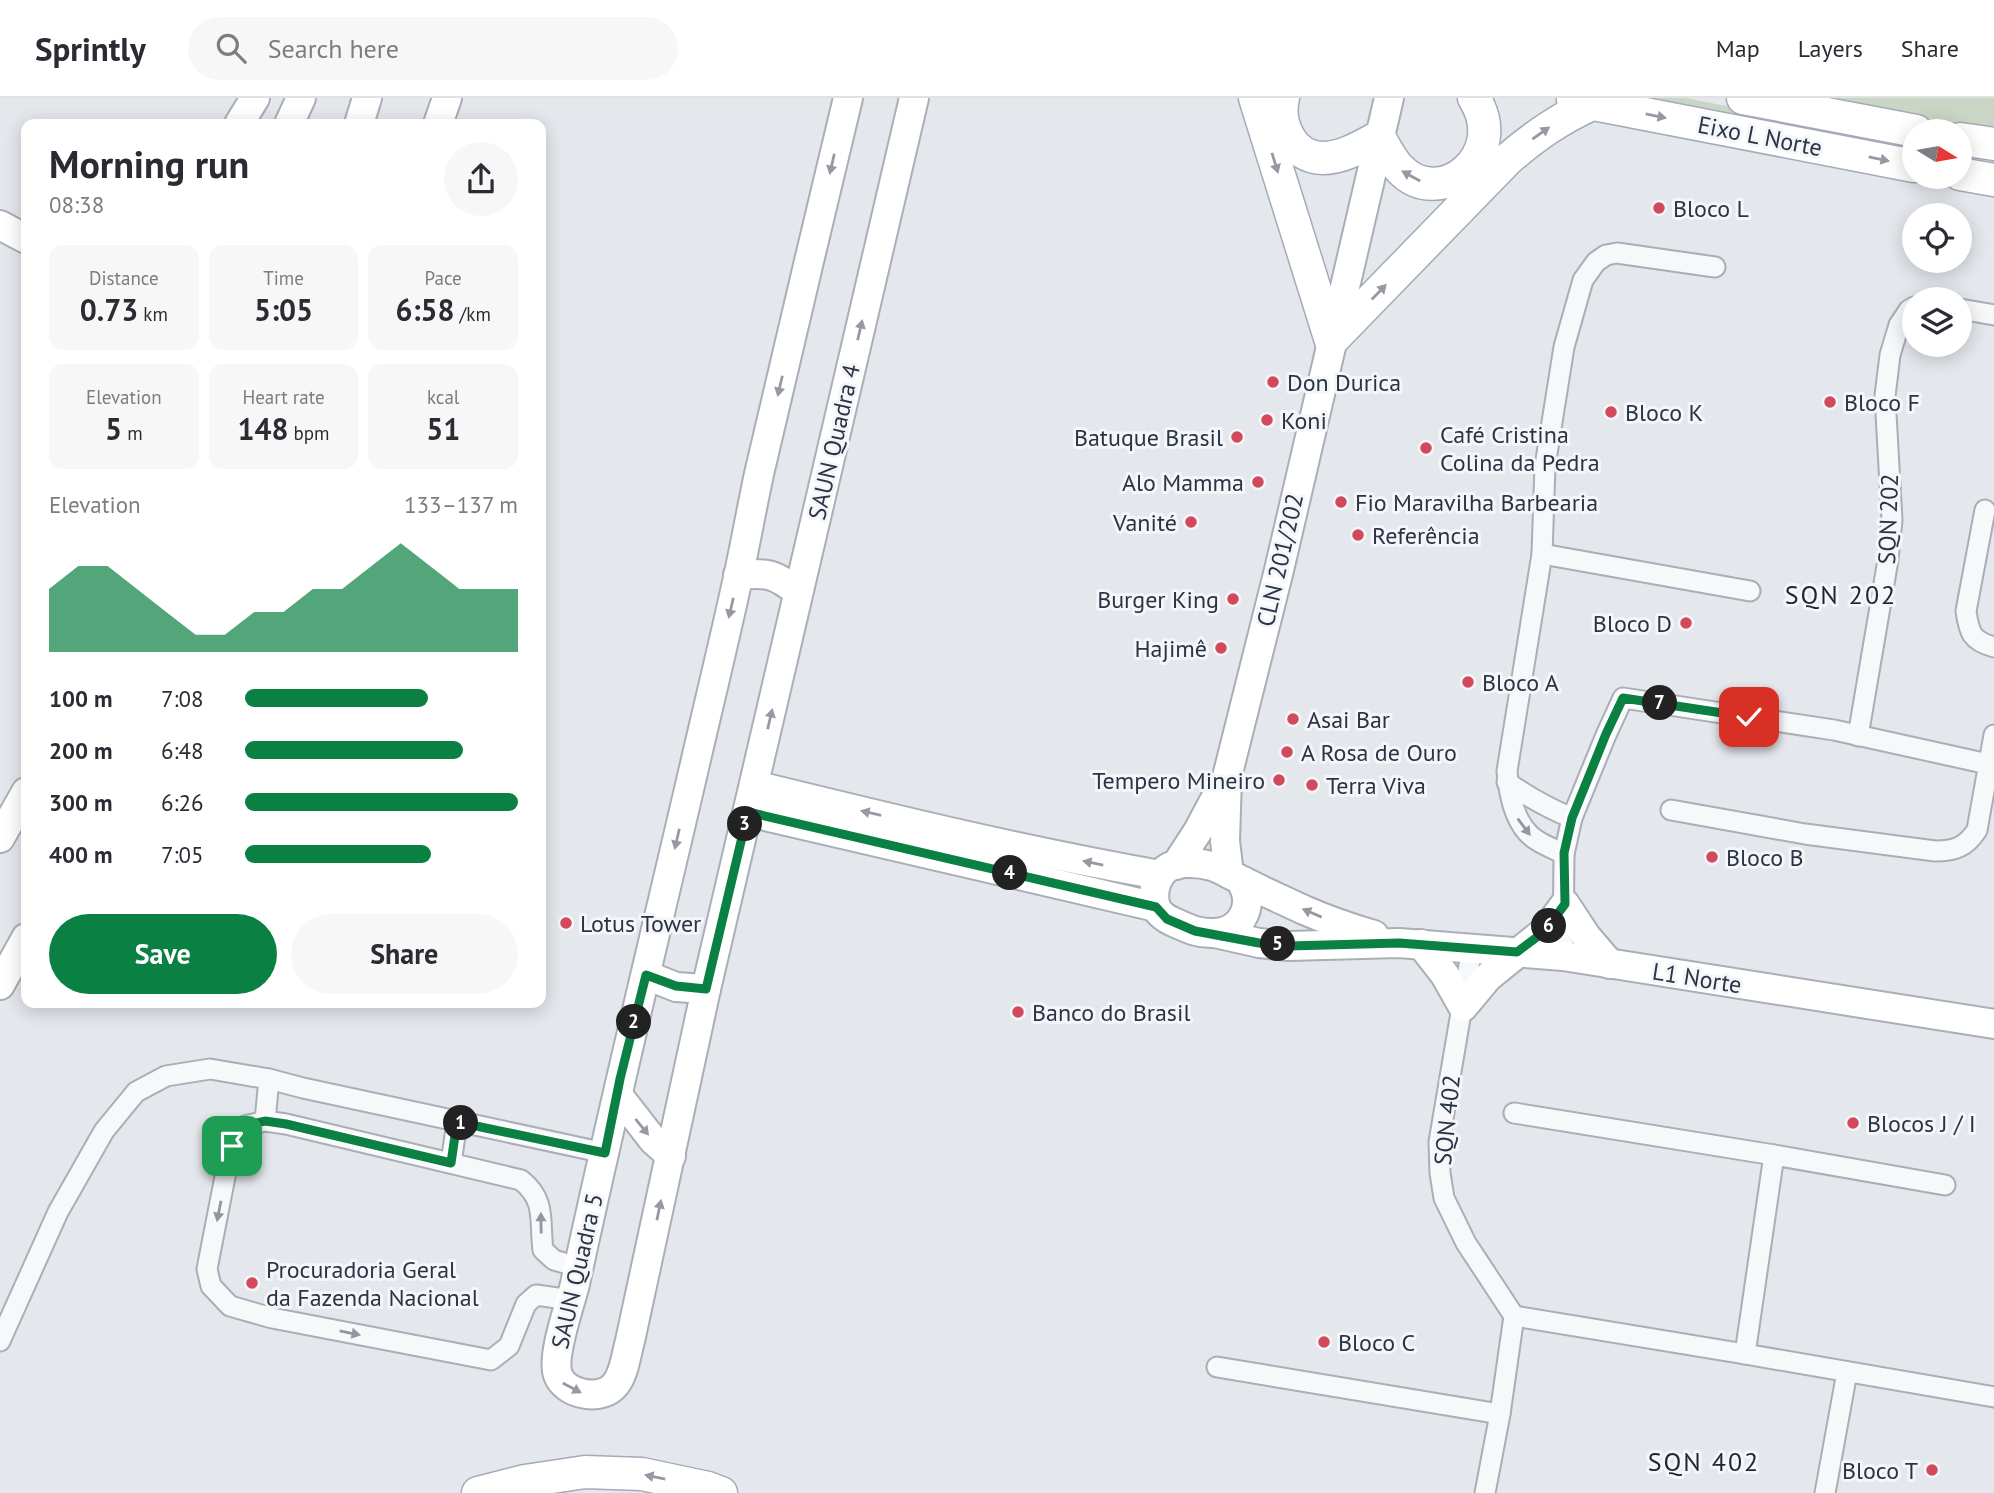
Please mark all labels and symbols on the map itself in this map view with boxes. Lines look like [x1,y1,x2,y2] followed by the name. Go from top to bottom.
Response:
[1695,109,1825,163] street label: Eixo L Norte
[1645,111,1667,122] one-way arrow
[1902,119,1972,189] north arrow
[1531,126,1550,140] one-way arrow
[1271,153,1281,174] one-way arrow
[1868,153,1890,164] one-way arrow
[827,154,838,176] one-way arrow
[1401,170,1420,182] one-way arrow
[1673,193,1749,224] place label: Bloco L
[1651,200,1667,216] marker: Bloco L
[1370,284,1386,301] one-way arrow
[855,319,866,341] one-way arrow
[801,361,867,523] street label: SAUN Quadra 4
[1287,367,1401,398] place label: Don Durica
[1265,374,1281,390] marker: Don Durica
[774,375,785,397] one-way arrow
[1844,387,1920,418] place label: Bloco F
[1822,394,1838,410] marker: Bloco F
[1625,397,1703,428] place label: Bloco K
[1603,404,1619,420] marker: Bloco K
[1281,405,1327,436] place label: Koni
[1259,412,1275,428] marker: Koni
[1440,419,1600,478] place label: Café Cristina Colina da Pedra
[1074,422,1223,453] place label: Batuque Brasil
[1229,429,1245,445] marker: Batuque Brasil
[1418,440,1434,456] marker: Café Cristina Colina da Pedra
[1122,467,1244,498] place label: Alo Mamma
[1871,473,1905,565] street label: SQN 202
[1250,474,1266,490] marker: Alo Mamma
[1355,487,1598,518] place label: Fio Maravilha Barbearia
[1250,490,1310,630] street label: CLN 201/202
[1333,494,1349,510] marker: Fio Maravilha Barbearia
[1112,507,1177,538] place label: Vanité
[1183,514,1199,530] marker: Vanité
[1372,520,1480,551] place label: Referência
[1350,527,1366,543] marker: Referência
[1785,578,1897,611] district label: SQN 202
[1097,584,1219,615] place label: Burger King
[1225,591,1241,607] marker: Burger King
[725,597,736,619] one-way arrow
[1593,608,1672,639] place label: Bloco D
[1678,615,1694,631] marker: Bloco D
[1134,633,1207,664] place label: Hajimê
[1213,640,1229,656] marker: Hajimê
[1482,667,1559,698] place label: Bloco A
[1460,674,1476,690] marker: Bloco A
[1642,686,1678,720] pin: 7
[1719,687,1779,747] pin
[1307,704,1390,735] place label: Asai Bar
[764,708,775,730] one-way arrow
[1285,711,1301,727] marker: Asai Bar
[1301,737,1457,768] place label: A Rosa de Ouro
[1279,744,1295,760] marker: A Rosa de Ouro
[1092,765,1265,796] place label: Tempero Mineiro
[1326,770,1426,801] place label: Terra Viva
[1271,772,1287,788] marker: Tempero Mineiro
[1304,777,1320,793] marker: Terra Viva
[728,806,762,842] pin: 3
[860,807,882,818] one-way arrow
[1517,817,1532,835] one-way arrow
[671,828,682,850] one-way arrow
[1726,842,1803,873] place label: Bloco B
[1704,849,1720,865] marker: Bloco B
[992,856,1028,890] pin: 4
[1082,858,1104,869] one-way arrow
[1301,907,1322,918] one-way arrow
[580,908,701,939] place label: Lotus Tower
[1532,908,1566,944] pin: 6
[558,915,574,931] marker: Lotus Tower
[1260,926,1296,962] pin: 5
[1650,956,1744,1000] street label: L1 Norte
[1032,997,1190,1028] place label: Banco do Brasil
[616,1004,652,1040] pin: 2
[1010,1004,1026,1020] marker: Banco do Brasil
[1427,1073,1467,1167] street label: SQN 402
[444,1105,478,1140] pin: 1
[1867,1108,1976,1139] place label: Blocos J / I
[1845,1115,1861,1131] marker: Blocos J / I
[202,1116,262,1176] pin
[635,1118,650,1136] one-way arrow
[544,1190,610,1352] street label: SAUN Quadra 5
[654,1199,665,1221] one-way arrow
[213,1200,224,1222] one-way arrow
[535,1211,546,1233] one-way arrow
[266,1254,479,1313] place label: Procuradoria Geral da Fazenda Nacional
[244,1275,260,1291] marker: Procuradoria Geral da Fazenda Nacional
[1338,1327,1415,1358] place label: Bloco C
[339,1328,361,1339] one-way arrow
[1316,1334,1332,1350] marker: Bloco C
[563,1381,583,1393] one-way arrow
[1648,1445,1760,1478] district label: SQN 402
[1842,1455,1918,1486] place label: Bloco T
[1924,1462,1940,1478] marker: Bloco T
[644,1471,666,1482] one-way arrow

